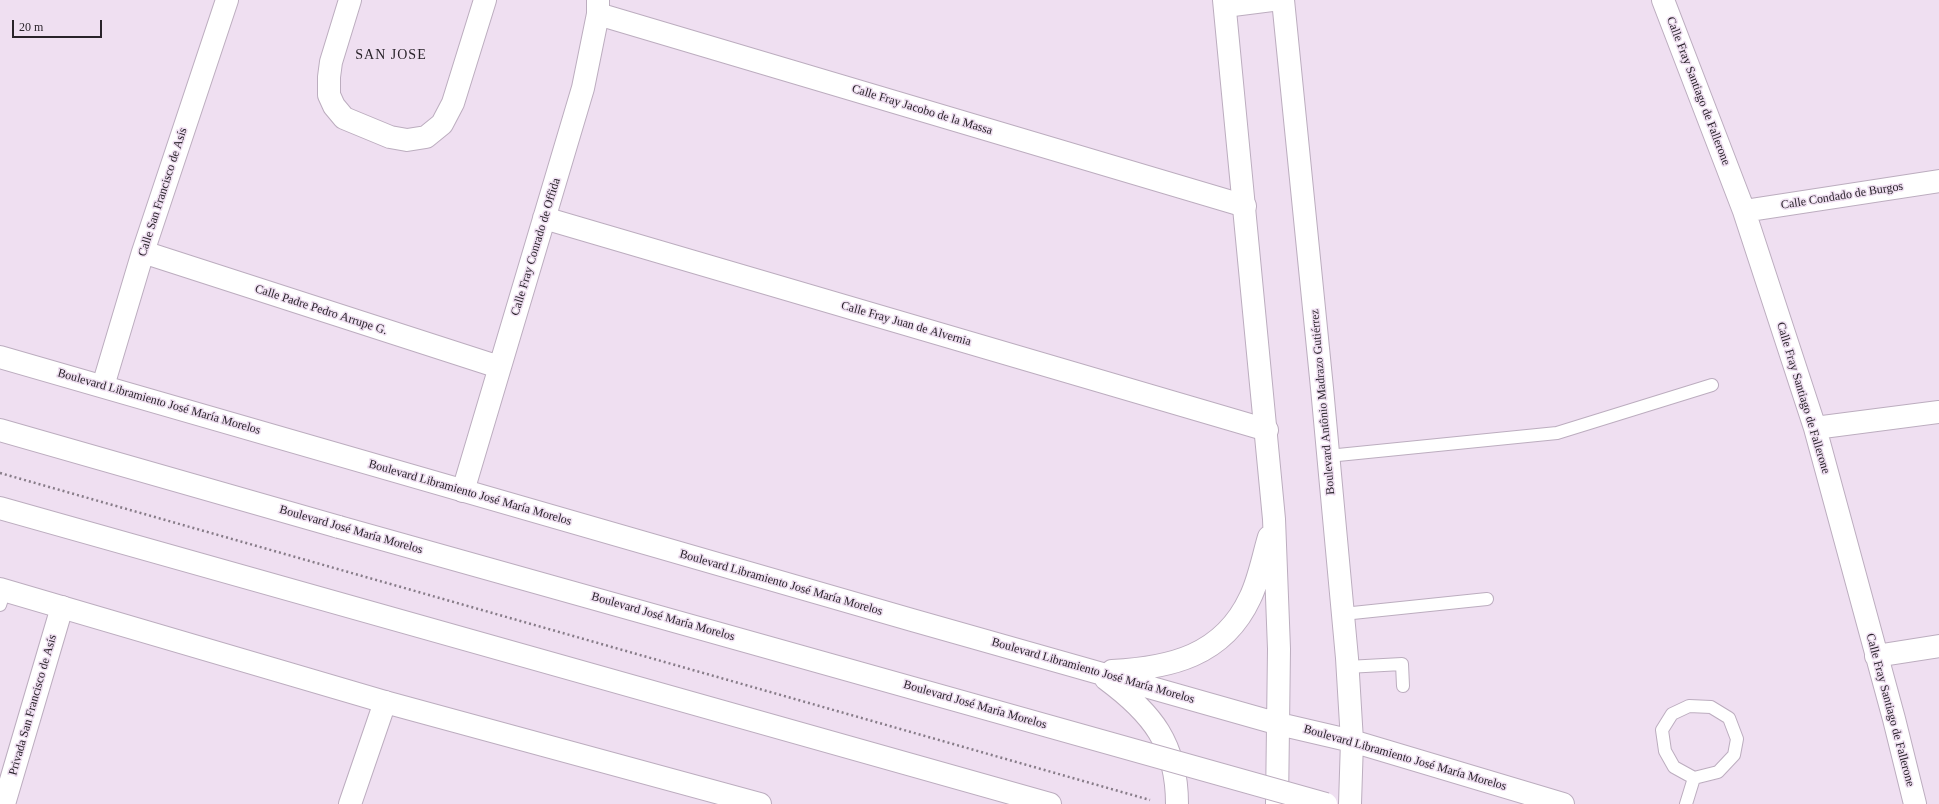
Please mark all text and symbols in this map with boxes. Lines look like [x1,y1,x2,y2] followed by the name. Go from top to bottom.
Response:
[14,12,104,38] scale bar
[1663,15,1733,167] street label: Calle Fray Santiago de Fallerone
[19,20,43,34] text: 20 m
[355,47,427,63] district label: SAN JOSE
[850,82,994,138] street label: Calle Fray Jacobo de la Massa
[135,126,191,258] street label: Calle San Francisco de Asís
[508,176,564,318] street label: Calle Fray Conrado de Offida
[1780,179,1904,213] street label: Calle Condado de Burgos
[253,282,389,338] street label: Calle Padre Pedro Arrupe G.
[839,299,973,349] street label: Calle Fray Juan de Alvernia
[1308,309,1338,495] street label: Boulevard Antônio Madrazo Gutiérrez
[1773,320,1833,476] street label: Calle Fray Santiago de Fallerone
[56,366,262,438] street label: Boulevard Libramiento José María Morelos
[367,457,573,529] street label: Boulevard Libramiento José María Morelos
[278,503,424,557] street label: Boulevard José María Morelos
[678,547,884,619] street label: Boulevard Libramiento José María Morelos
[590,590,736,644] street label: Boulevard José María Morelos
[1863,632,1917,788] street label: Calle Fray Santiago de Fallerone
[6,633,60,777] street label: Privada San Francisco de Asís
[990,635,1196,707] street label: Boulevard Libramiento José María Morelos
[902,678,1048,732] street label: Boulevard José María Morelos
[1302,722,1508,794] street label: Boulevard Libramiento José María Morelos

